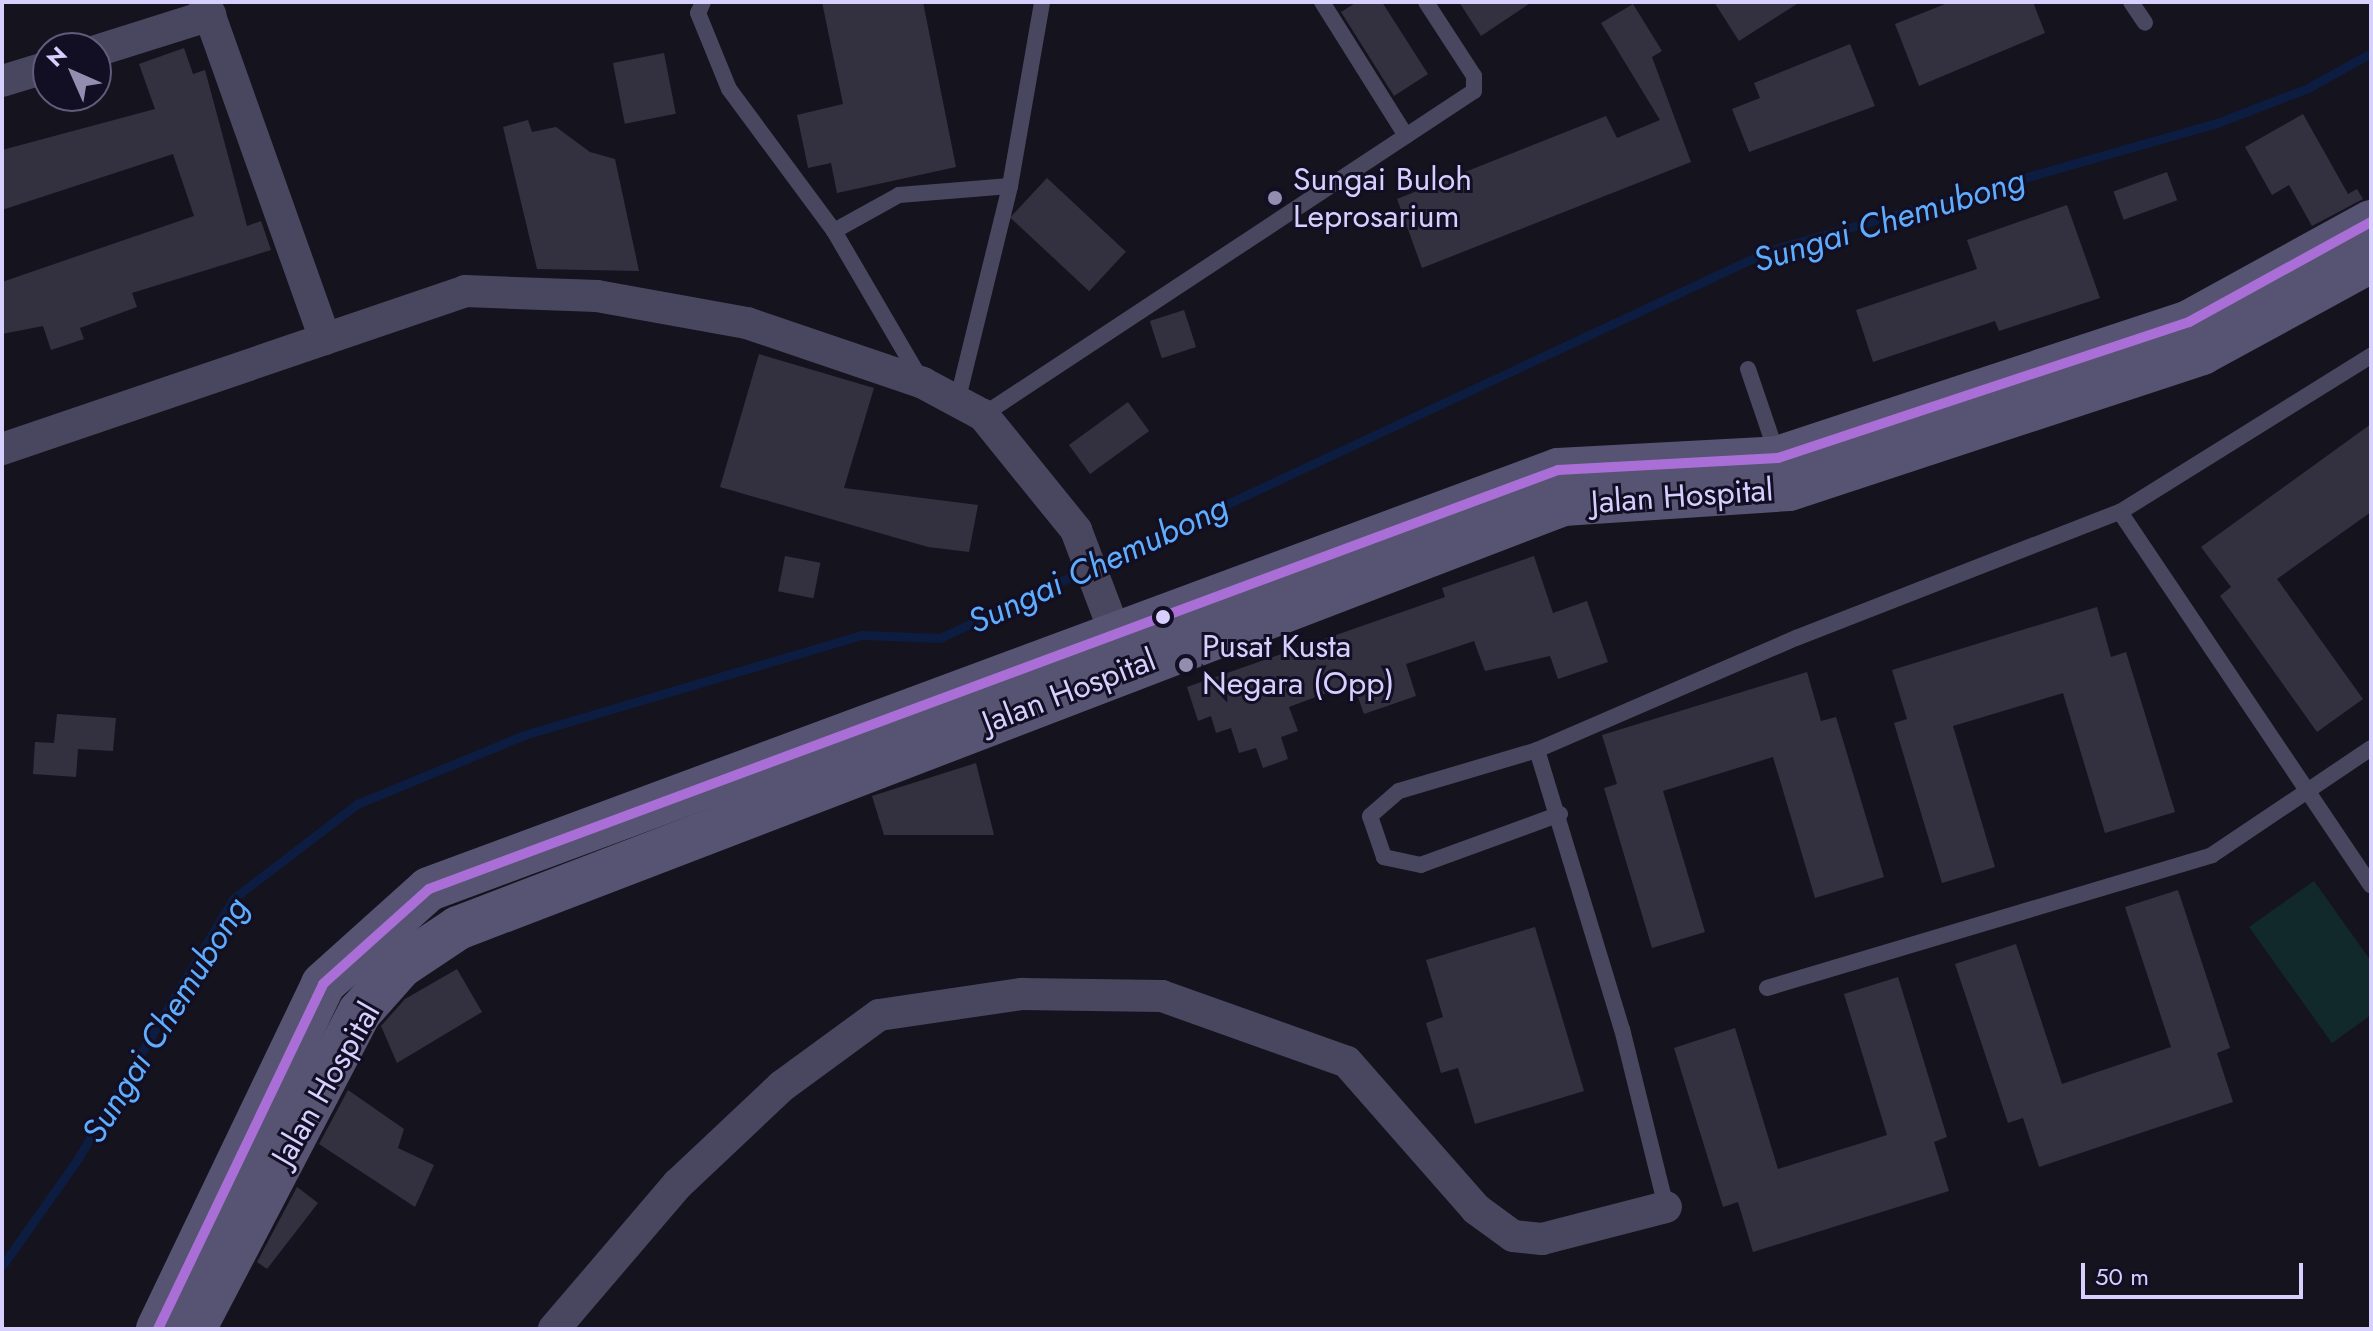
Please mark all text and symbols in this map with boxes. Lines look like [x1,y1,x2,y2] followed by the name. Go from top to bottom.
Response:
[32,32,112,112] north arrow
[39,39,74,74] text: N
[1748,159,2030,281] water label: Sungai Chemubong
[1293,161,1472,236] place label: Sungai Buloh Leprosarium
[1264,187,1286,209] marker: Sungai Buloh Leprosarium
[1590,470,1774,522] street label: Jalan Hospital
[962,486,1234,642] water label: Sungai Chemubong
[1155,609,1171,625] unlabelled marker
[1202,628,1394,703] place label: Pusat Kusta Negara (Opp)
[977,640,1161,742] street label: Jalan Hospital
[1177,656,1195,674] marker: Pusat Kusta Negara (Opp)
[73,890,257,1150] water label: Sungai Chemubong
[264,995,388,1173] street label: Jalan Hospital
[2085,1247,2307,1297] scale bar
[2095,1259,2149,1294] text: 50 m

